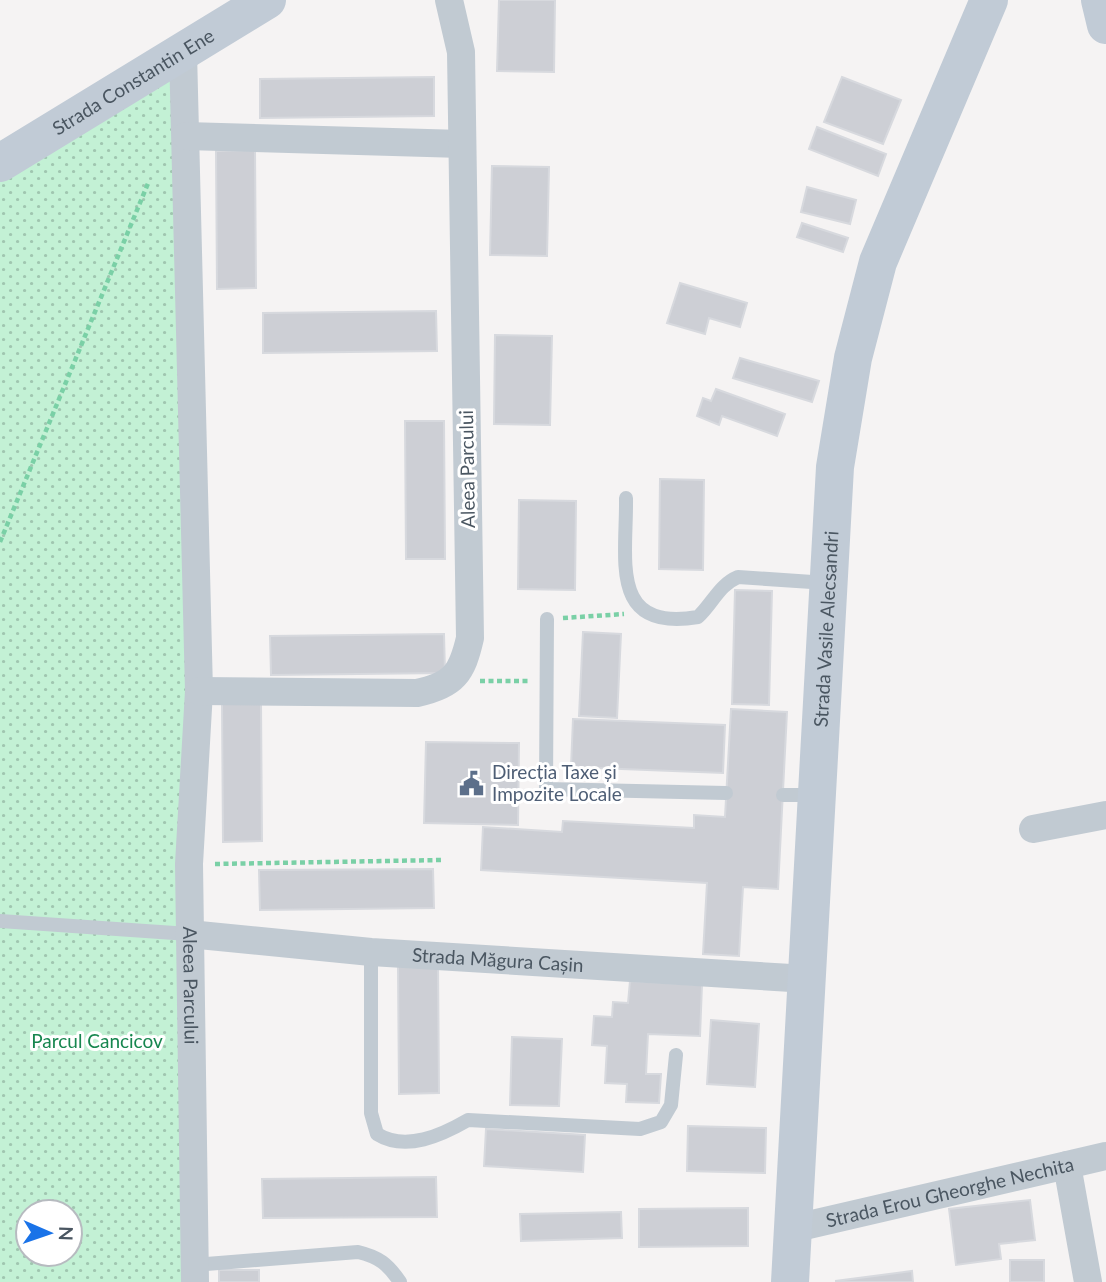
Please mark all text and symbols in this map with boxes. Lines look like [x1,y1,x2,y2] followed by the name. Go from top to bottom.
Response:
[48,23,218,139] street label: Strada Constantin Ene
[454,410,479,528] street label: Aleea Parcului
[809,530,842,728] street label: Strada Vasile Alecsandri
[492,760,622,805] place label: Direcția Taxe și Impozite Locale
[458,769,486,797] public building icon: Direcția Taxe și Impozite Locale
[179,926,204,1045] street label: Aleea Parcului
[411,943,584,976] street label: Strada Măgura Cașin
[31,1029,163,1052] park label: Parcul Cancicov
[824,1152,1076,1232] street label: Strada Erou Gheorghe Nechita
[14,1198,84,1268] north arrow
[55,1226,78,1241] text: N

